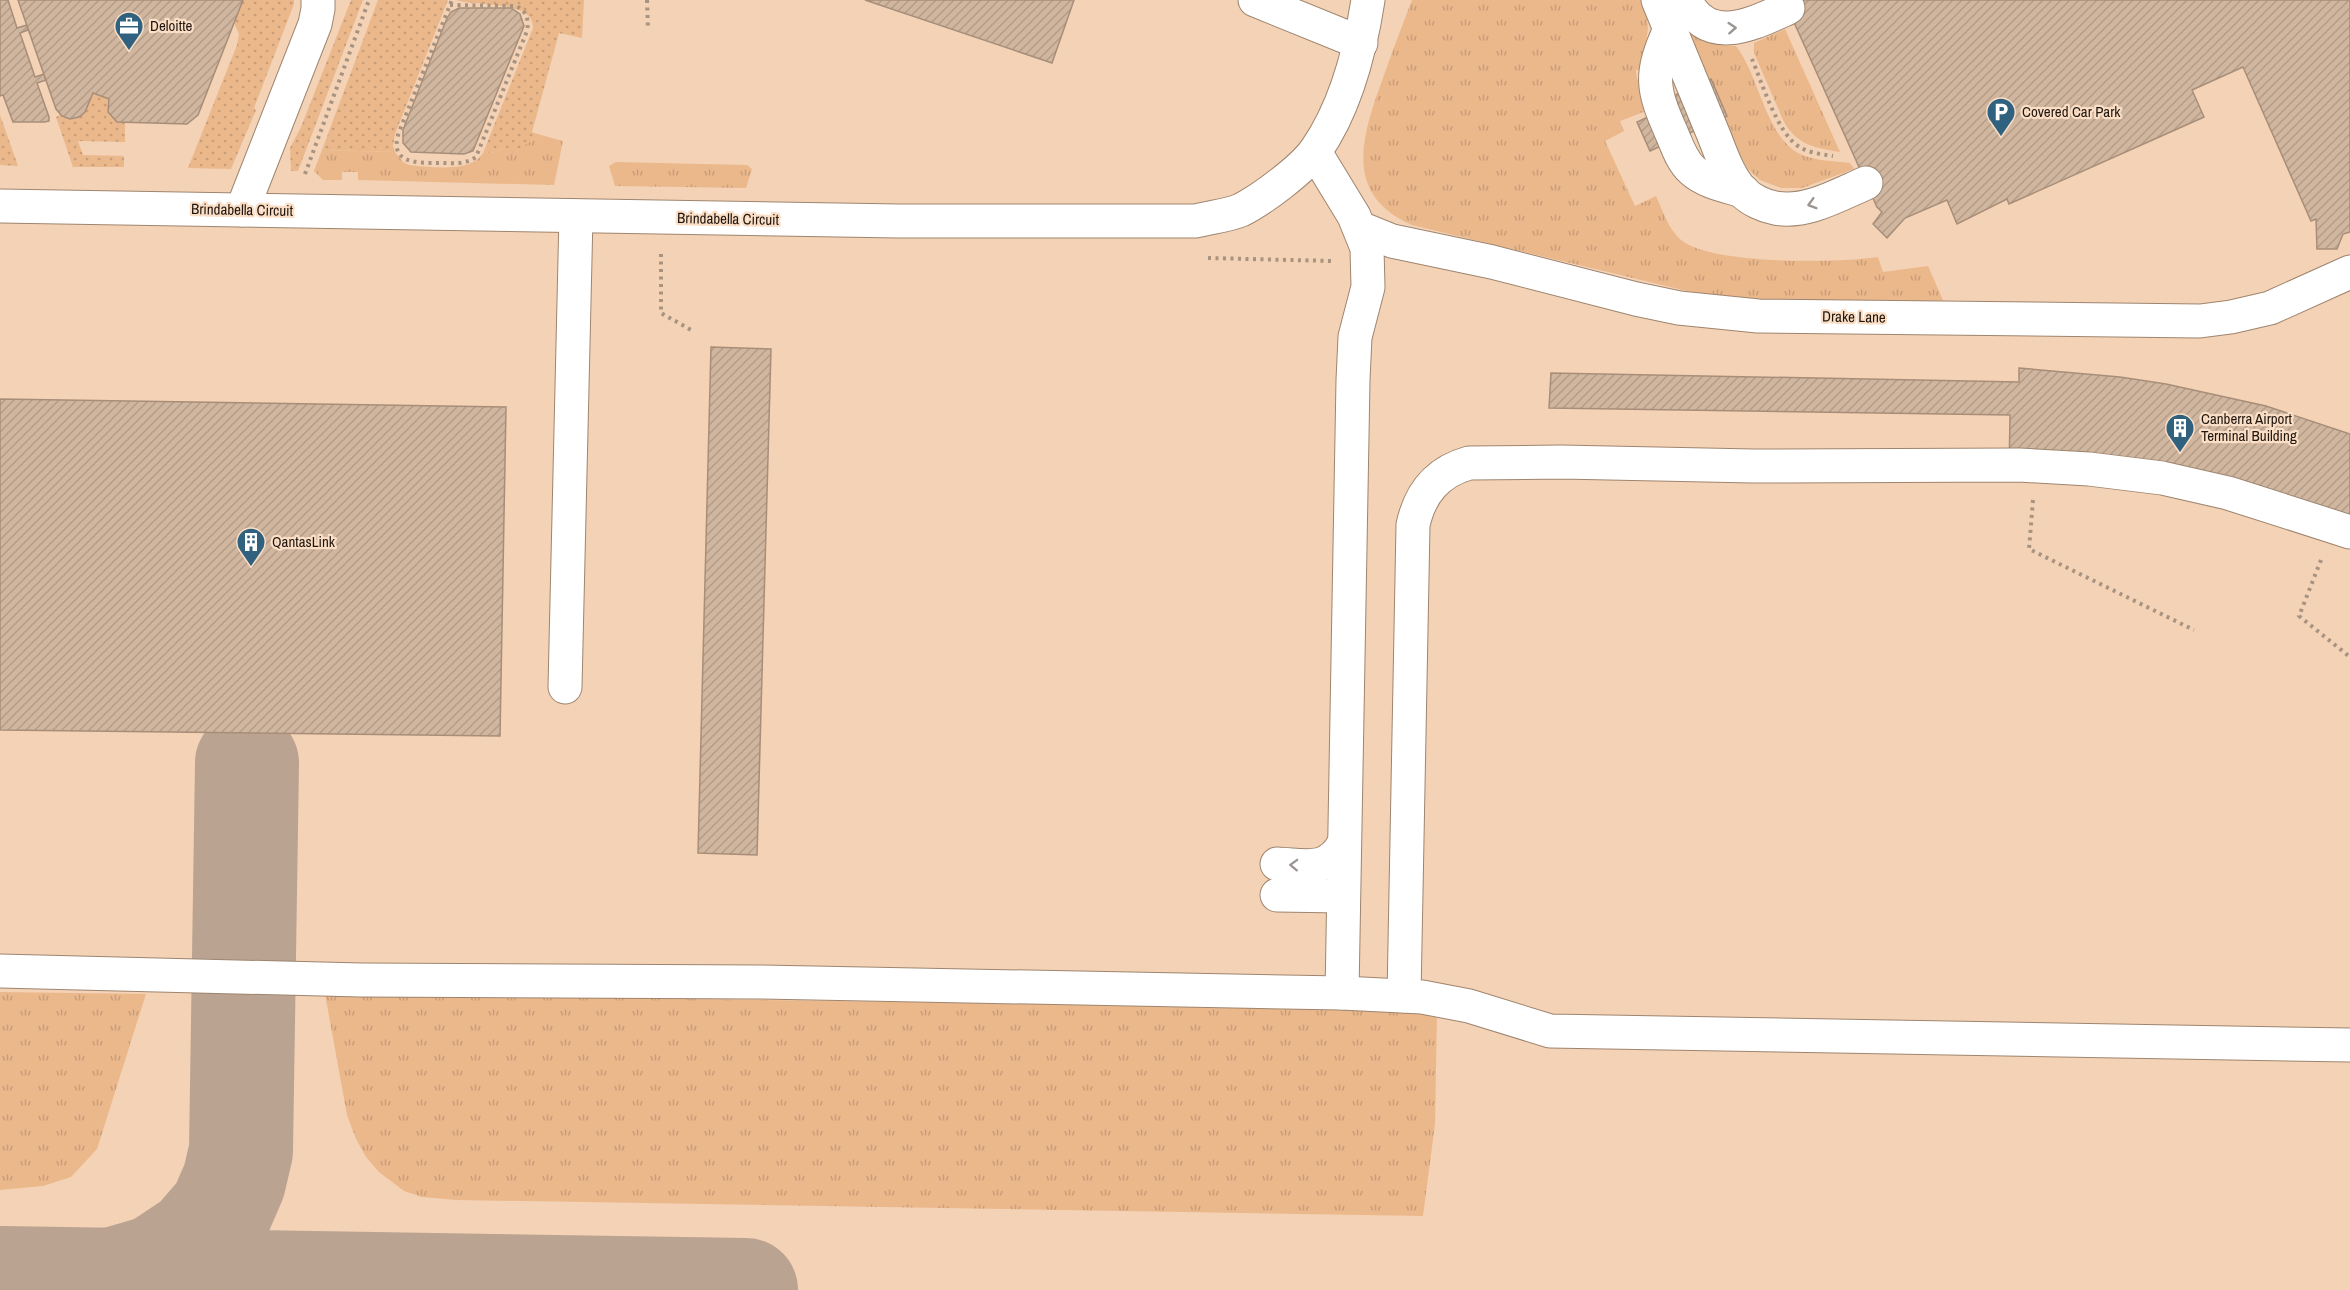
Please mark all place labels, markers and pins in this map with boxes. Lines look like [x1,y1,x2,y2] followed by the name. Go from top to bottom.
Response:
[113,10,145,52] office icon: Deloitte
[150,15,193,36] place label: Deloitte
[1985,96,2017,138] parking icon: Covered Car Park
[2022,101,2121,122] place label: Covered Car Park
[2201,408,2297,446] place label: Canberra Airport Terminal Building
[2164,412,2196,454] building icon: Canberra Airport Terminal Building
[235,526,267,568] building icon: QantasLink
[272,531,336,552] place label: QantasLink

